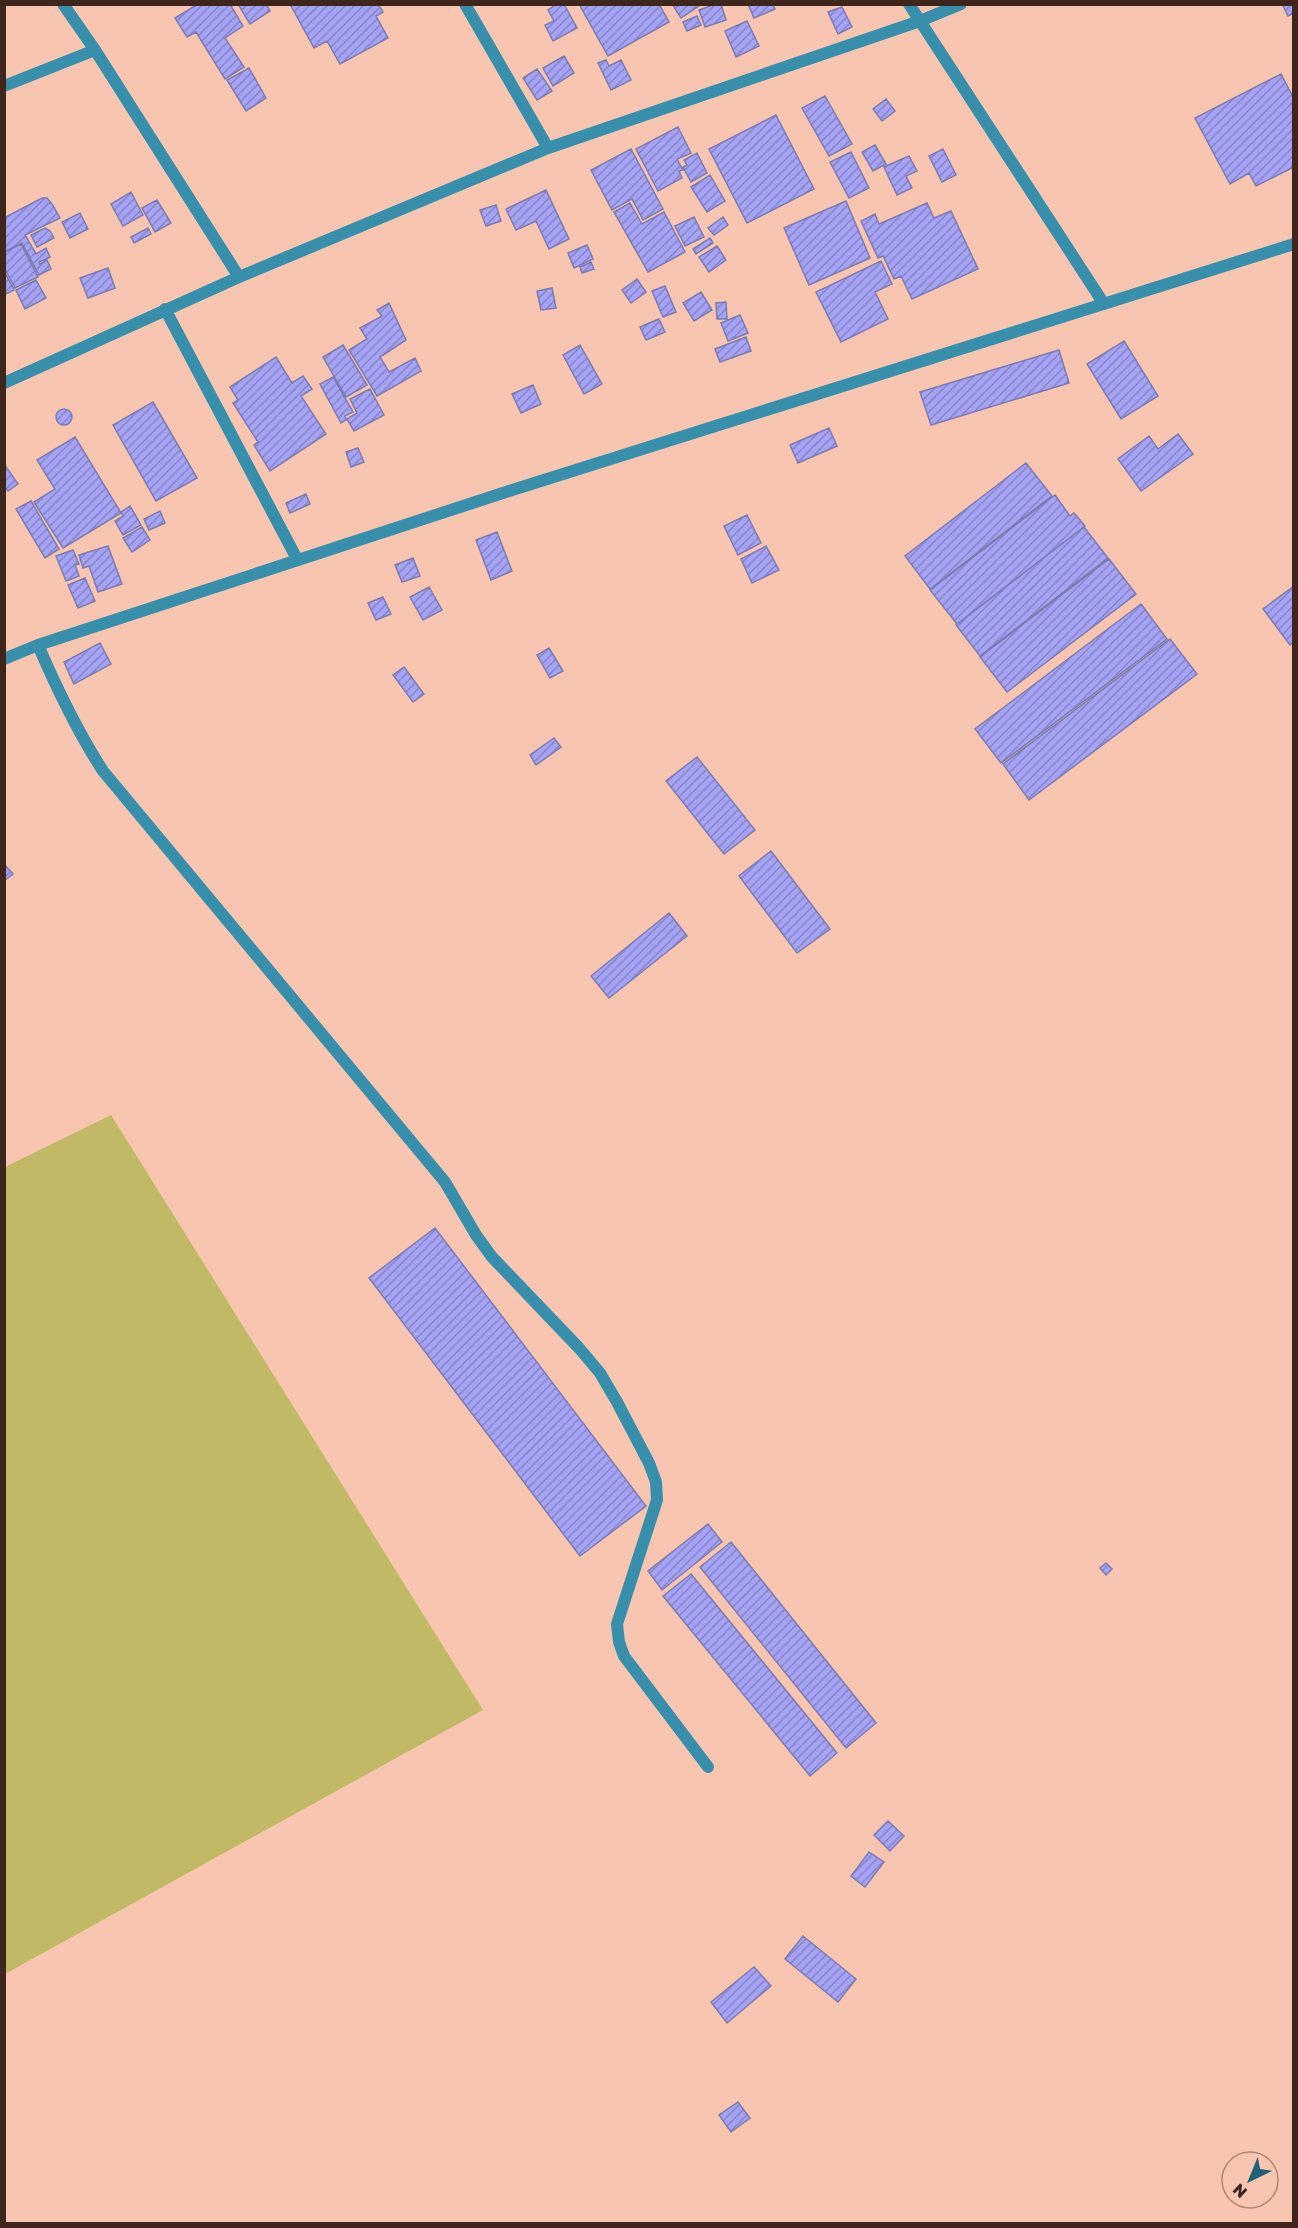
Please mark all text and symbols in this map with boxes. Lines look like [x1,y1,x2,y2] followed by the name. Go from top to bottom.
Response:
[1220,2150,1280,2210] north arrow
[1228,2180,1251,2202] text: N

